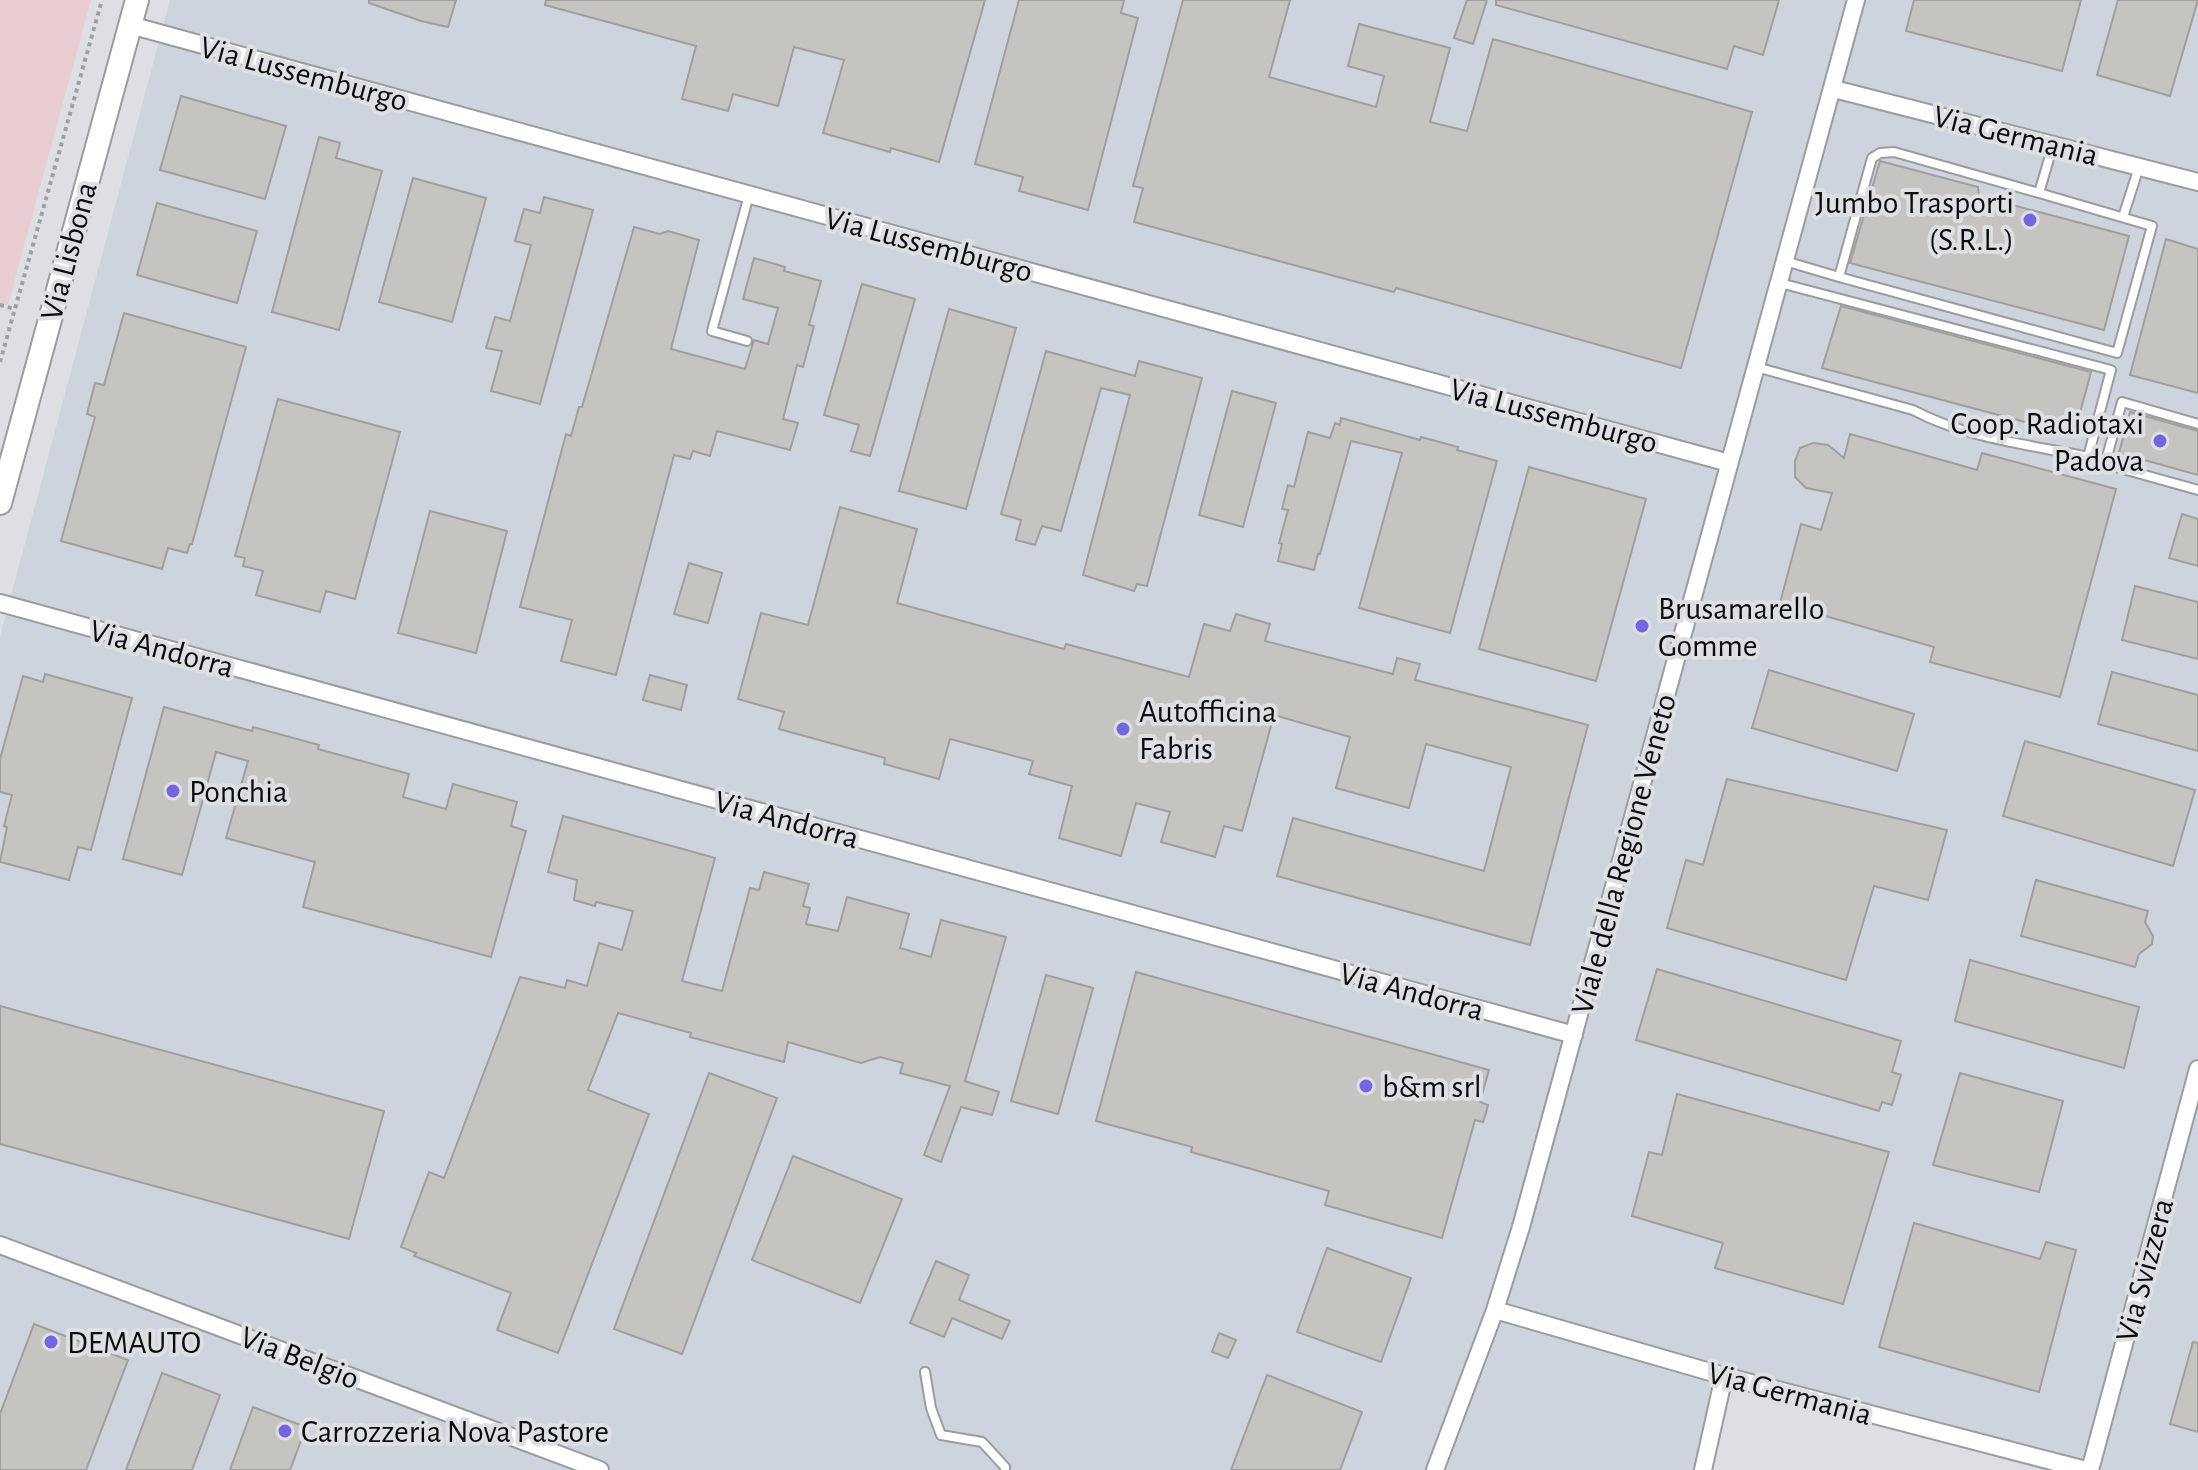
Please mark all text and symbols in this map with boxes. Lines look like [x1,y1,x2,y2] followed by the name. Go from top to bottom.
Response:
[196,31,411,117] street label: Via Lussemburgo
[1930,100,2101,172] street label: Via Germania
[35,179,103,324] street label: Via Lisbona
[1815,187,2014,256] place label: Jumbo Trasporti (S.R.L.)
[821,202,1036,288] street label: Via Lussemburgo
[2021,211,2039,229] marker: Jumbo Trasporti (S.R.L.)
[1446,373,1661,459] street label: Via Lussemburgo
[1951,408,2144,477] place label: Coop. Radiotaxi Padova
[2151,432,2169,450] marker: Coop. Radiotaxi Padova
[1658,593,1824,662] place label: Brusamarello Gomme
[86,614,237,684] street label: Via Andorra
[1633,617,1651,635] marker: Brusamarello Gomme
[1566,691,1682,1018] street label: Viale della Regione Veneto
[1139,696,1277,765] place label: Autofficina Fabris
[1114,720,1132,738] marker: Autofficina Fabris
[189,776,288,808] place label: Ponchia
[164,782,182,800] marker: Ponchia
[711,785,862,855] street label: Via Andorra
[1336,957,1487,1027] street label: Via Andorra
[1382,1071,1482,1103] place label: b&m srl
[1357,1077,1375,1095] marker: b&m srl
[2110,1195,2179,1345] street label: Via Svizzera
[236,1321,363,1395] street label: Via Belgio
[67,1327,201,1359] place label: DEMAUTO
[42,1333,60,1351] marker: DEMAUTO
[1704,1357,1875,1431] street label: Via Germania
[301,1416,609,1448] place label: Carrozzeria Nova Pastore
[276,1422,294,1440] marker: Carrozzeria Nova Pastore

